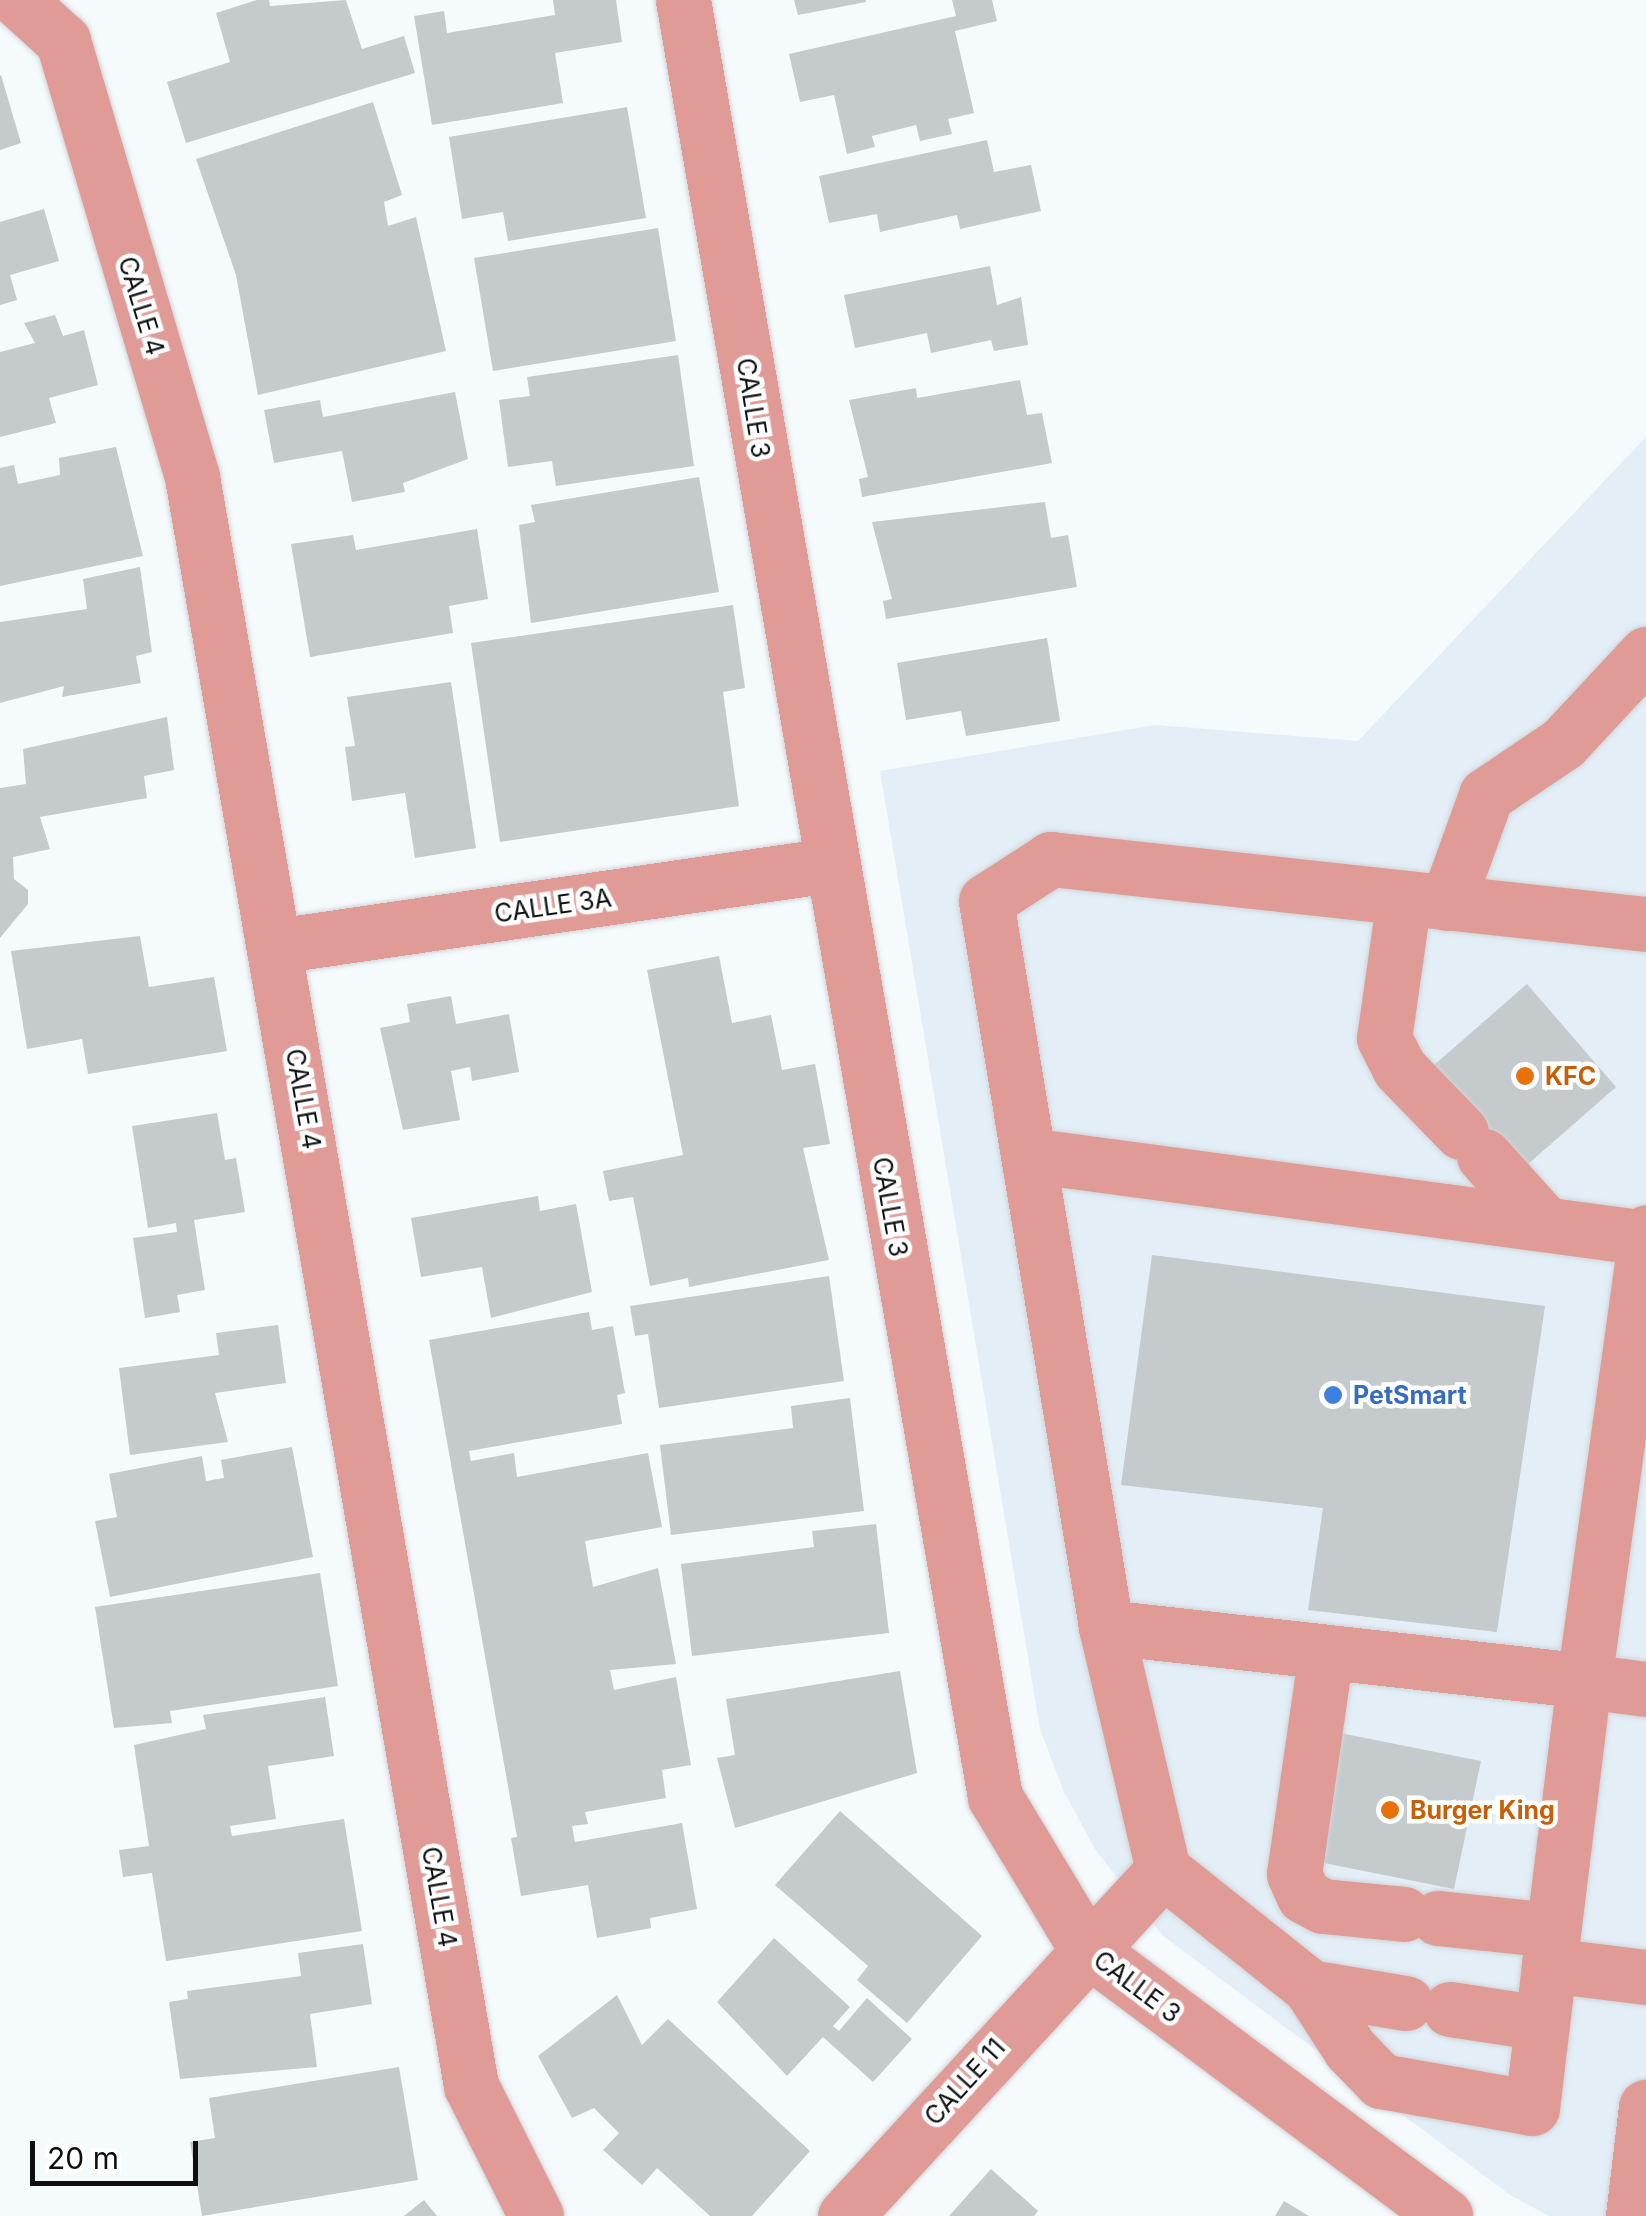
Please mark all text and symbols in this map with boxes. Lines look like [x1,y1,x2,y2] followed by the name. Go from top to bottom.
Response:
[112,253,170,359] street label: CALLE 4
[730,356,776,460] street label: CALLE 3
[492,883,614,929] street label: CALLE 3A
[279,1046,327,1152] street label: CALLE 4
[1545,1061,1596,1091] place label: KFC
[1514,1065,1536,1087] marker: KFC
[866,1155,914,1259] street label: CALLE 3
[1353,1380,1467,1410] place label: PetSmart
[1322,1384,1344,1406] marker: PetSmart
[1410,1795,1555,1825] place label: Burger King
[1379,1799,1401,1821] marker: Burger King
[415,1844,463,1950] street label: CALLE 4
[1088,1945,1186,2029] street label: CALLE 3
[918,2033,1012,2131] street label: CALLE 11
[35,2121,202,2183] scale bar
[47,2140,119,2176] text: 20 m

